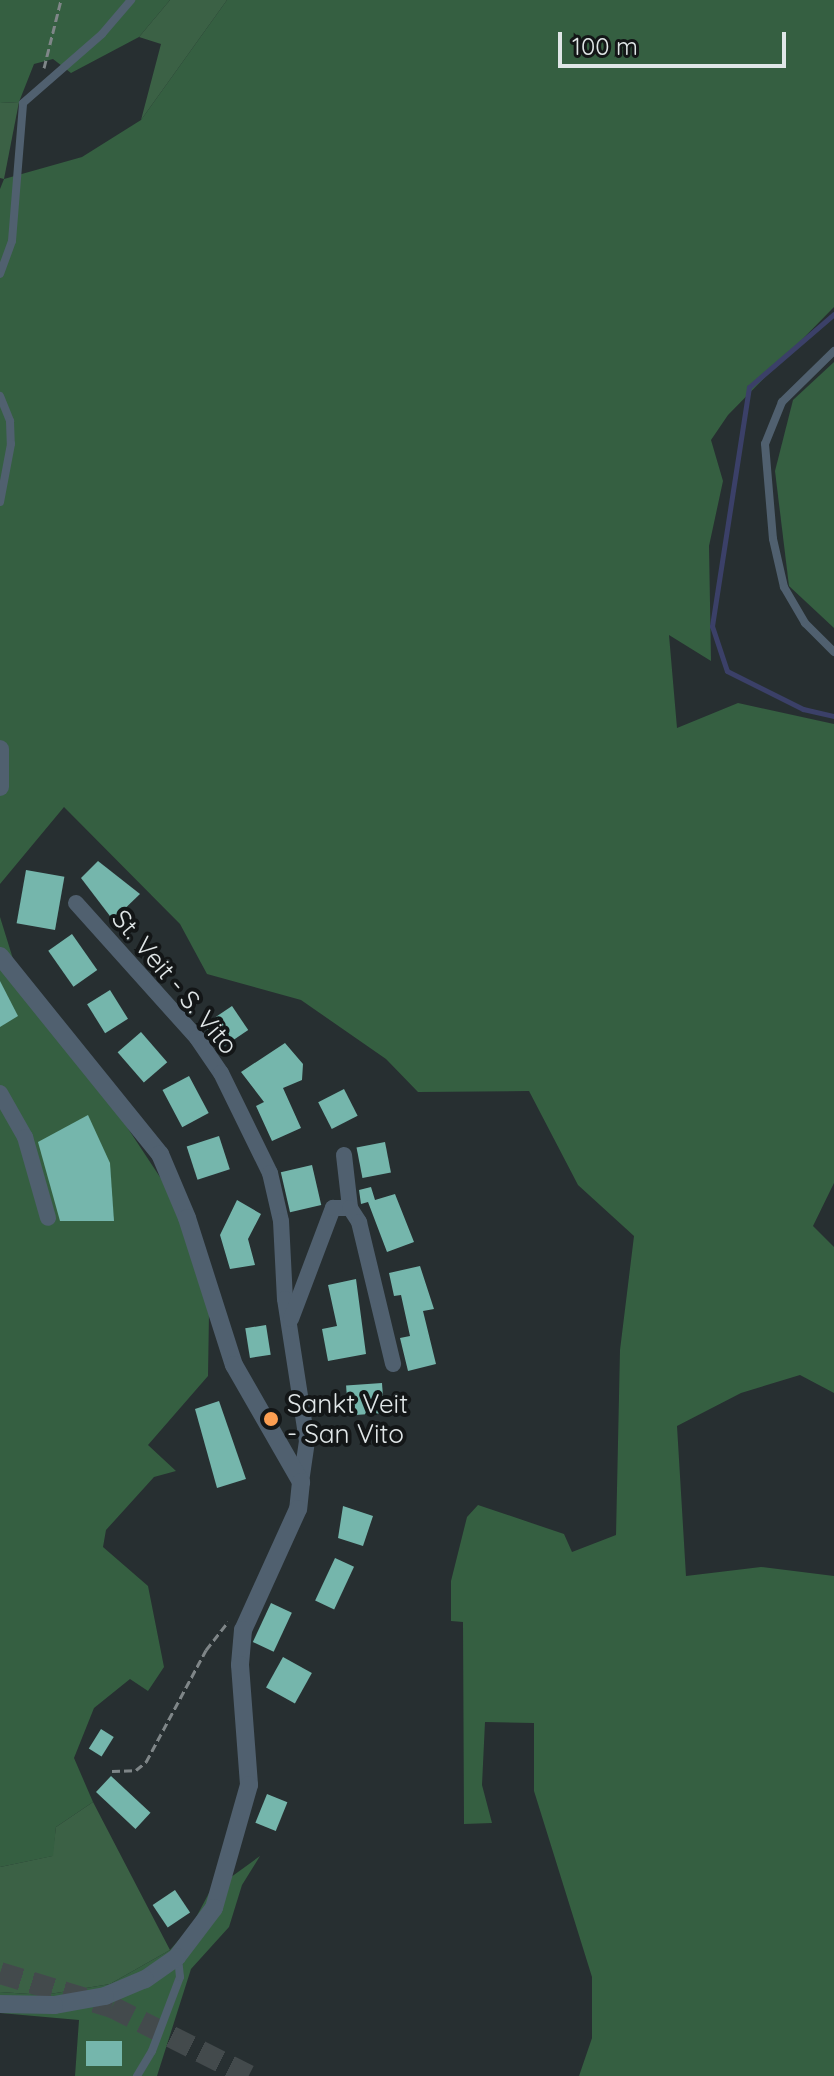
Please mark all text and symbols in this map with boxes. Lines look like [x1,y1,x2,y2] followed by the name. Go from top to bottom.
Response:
[562,16,790,66] scale bar
[572,31,638,61] text: 100 m
[106,903,244,1061] street label: St. Veit - S. Vito
[287,1388,408,1450] place label: Sankt Veit - San Vito
[262,1410,280,1428] marker: Sankt Veit - San Vito

